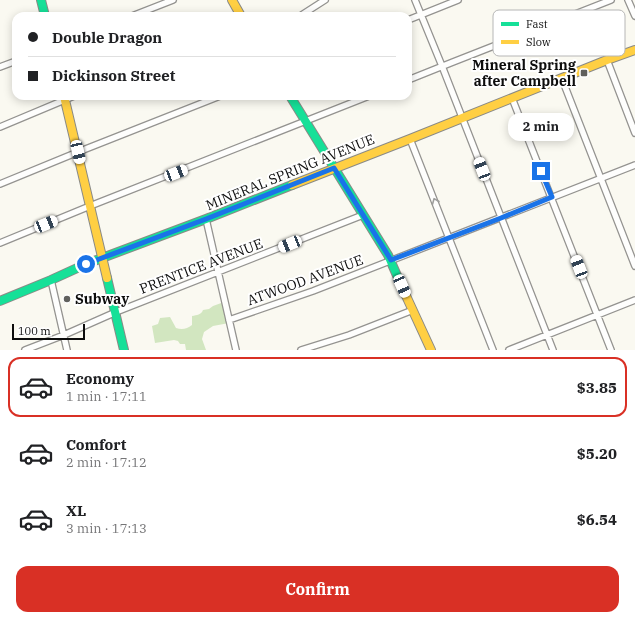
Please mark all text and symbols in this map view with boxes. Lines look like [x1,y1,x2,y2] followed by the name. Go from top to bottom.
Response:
[493,10,625,56] legend
[526,17,548,31] text: Fast
[52,28,162,47] text: Double Dragon
[526,35,551,49] text: Slow
[472,56,577,90] place label: Mineral Spring after Campbell
[52,66,175,85] text: Dickinson Street
[579,68,589,78] marker: Mineral Spring after Campbell
[508,113,574,141] callout: 2 min
[523,118,559,135] text: 2 min
[203,130,377,214] street label: MINERAL SPRING AVENUE
[69,139,87,165] car
[472,156,492,182] car
[532,162,550,180] route end
[163,163,189,183] car
[432,198,440,206] one-way arrow
[33,214,59,234] car
[137,234,265,298] street label: PRENTICE AVENUE
[277,234,303,254] car
[244,251,366,309] street label: ATWOOD AVENUE
[569,254,589,280] car
[77,255,95,273] route start
[392,273,412,299] car
[75,290,129,308] place label: Subway
[62,294,72,304] marker: Subway
[12,322,85,341] scale bar
[18,324,51,338] text: 100 m
[18,369,54,405] icon: car
[66,369,134,388] text: Economy
[577,378,617,397] text: $3.85
[66,388,147,405] text: 1 min · 17:11
[18,435,54,471] icon: car
[66,435,126,454] text: Comfort
[577,444,617,463] text: $5.20
[66,454,147,471] text: 2 min · 17:12
[18,501,54,537] icon: car
[66,501,86,520] text: XL
[577,510,617,529] text: $6.54
[66,520,147,537] text: 3 min · 17:13
[16,566,619,612] button: Confirm

